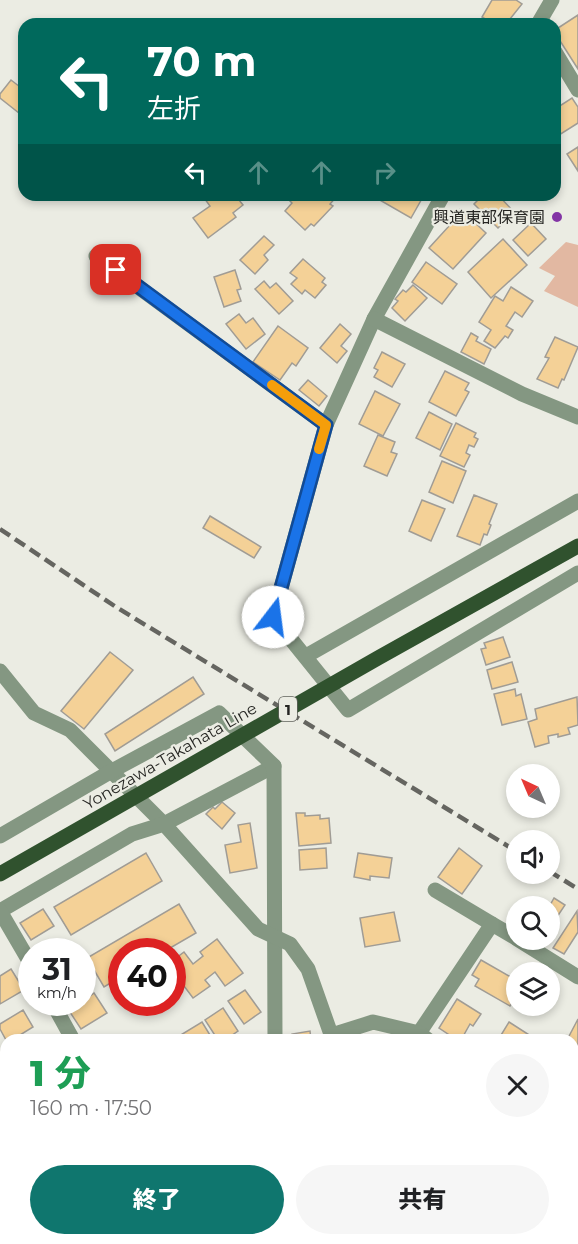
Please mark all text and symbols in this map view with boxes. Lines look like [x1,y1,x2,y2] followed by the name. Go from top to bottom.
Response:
[147,35,257,87] text: 70 m
[48,42,126,120] icon: left
[147,92,201,125] text: 左折
[179,156,212,189] icon: left
[242,156,275,189] icon: ahead
[305,156,338,189] icon: ahead
[368,156,401,189] icon: right
[433,208,545,227] place label: 興道東部保育園
[550,210,564,224] marker: 興道東部保育園
[90,244,141,295] pin
[99,253,132,286] icon: arrive
[241,585,305,649] position arrow
[279,697,297,721] road number: 1
[80,698,260,814] street label: Yonezawa-Takahata Line
[506,764,560,818] north arrow
[506,764,560,1016] map controls
[506,830,560,884] button: sound
[506,896,560,950] button: search
[108,938,186,1016] speed limit sign: 40
[42,951,72,988] text: 31
[506,962,560,1016] button: layers
[37,983,77,1002] text: km/h
[30,1051,91,1095] text: 1 分
[486,1054,549,1117] button: close
[30,1096,152,1120] text: 160 m · 17:50
[30,1165,284,1234] button: 終了
[296,1165,549,1234] button: 共有

